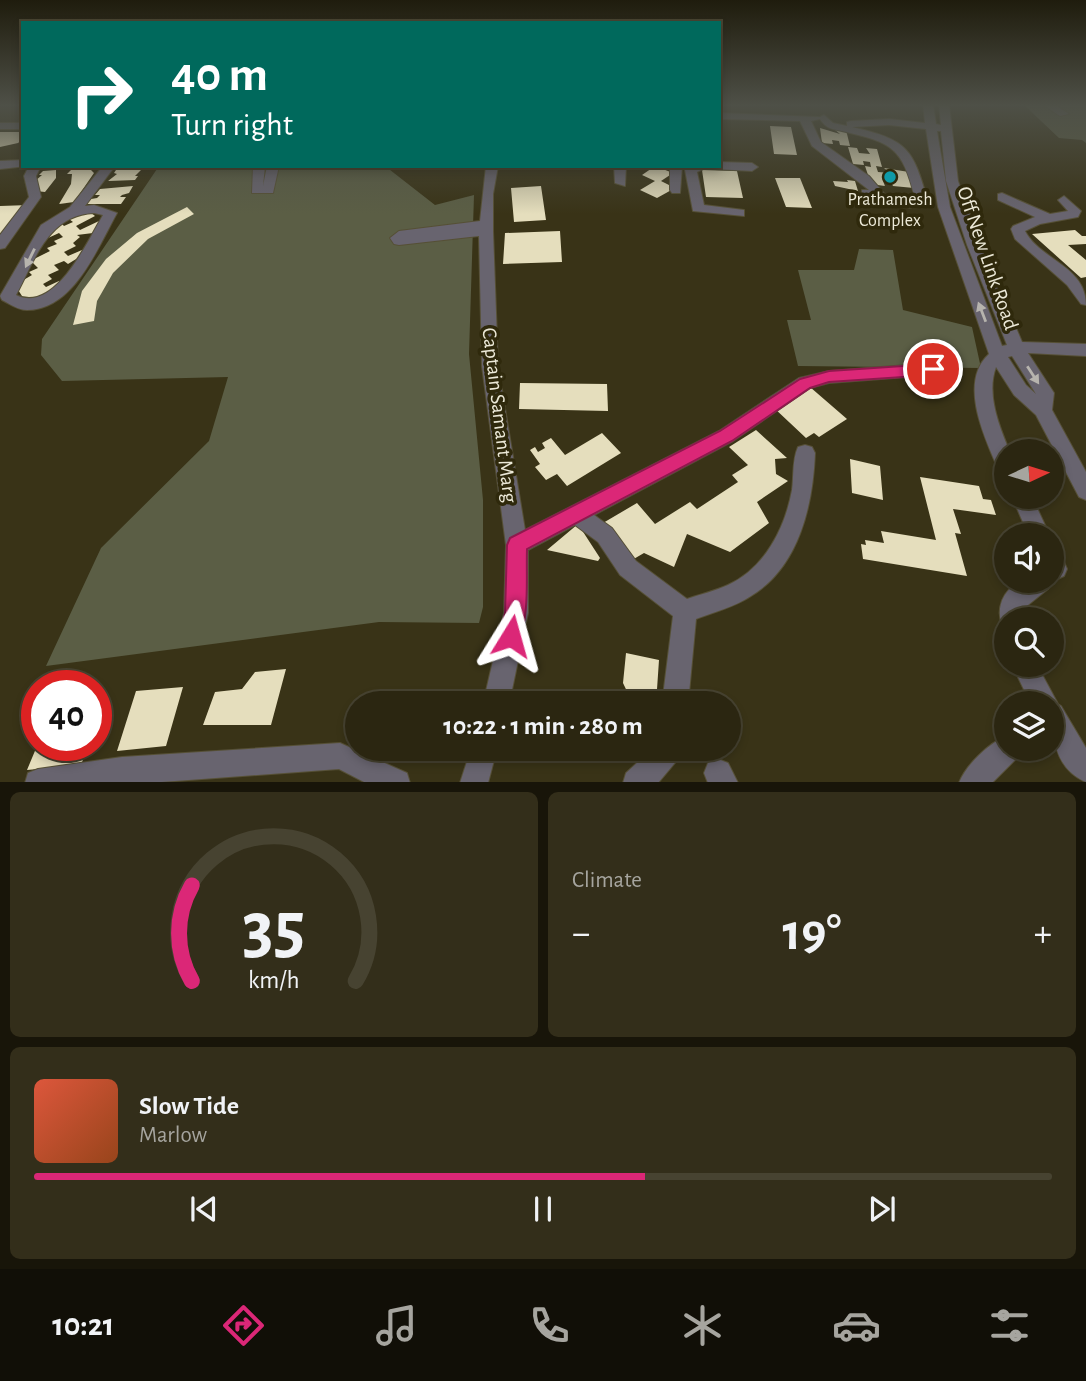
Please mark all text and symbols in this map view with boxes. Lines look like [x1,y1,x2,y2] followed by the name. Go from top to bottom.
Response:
[56,49,147,140] icon: right
[171,51,268,100] text: 40 m
[171,109,293,141] text: Turn right
[882,169,898,185] marker: Prathamesh Complex
[953,184,1022,333] street label: Off New Link Road
[847,191,933,230] place label: Prathamesh Complex
[24,248,35,268] one-way arrow
[976,302,987,323] one-way arrow
[478,326,521,505] street label: Captain Samant Marg
[903,339,963,399] pin
[914,350,952,388] icon: arrive
[1027,365,1040,385] one-way arrow
[994,439,1064,509] north arrow
[994,439,1064,761] map controls
[994,523,1064,593] button: sound
[474,599,548,673] position arrow
[994,607,1064,677] button: search
[21,670,112,761] speed limit sign: 40
[994,691,1064,761] button: layers
[443,713,643,739] text: 10:22 · 1 min · 280 m
[572,869,642,892] text: Climate
[243,893,305,966] text: 35
[782,907,842,959] text: 19°
[572,915,590,953] text: −
[1034,915,1052,953] text: +
[248,967,300,992] text: km/h
[139,1093,239,1119] text: Slow Tide
[139,1124,207,1147] text: Marlow
[185,1190,223,1228] icon: previous
[524,1190,562,1228] icon: pause
[863,1190,901,1228] icon: next
[219,1301,268,1350] icon: directions
[372,1301,421,1350] icon: music
[525,1301,574,1350] icon: phone
[678,1301,727,1350] icon: climate
[832,1301,881,1350] icon: car
[985,1301,1034,1350] icon: filters
[52,1309,114,1341] text: 10:21

